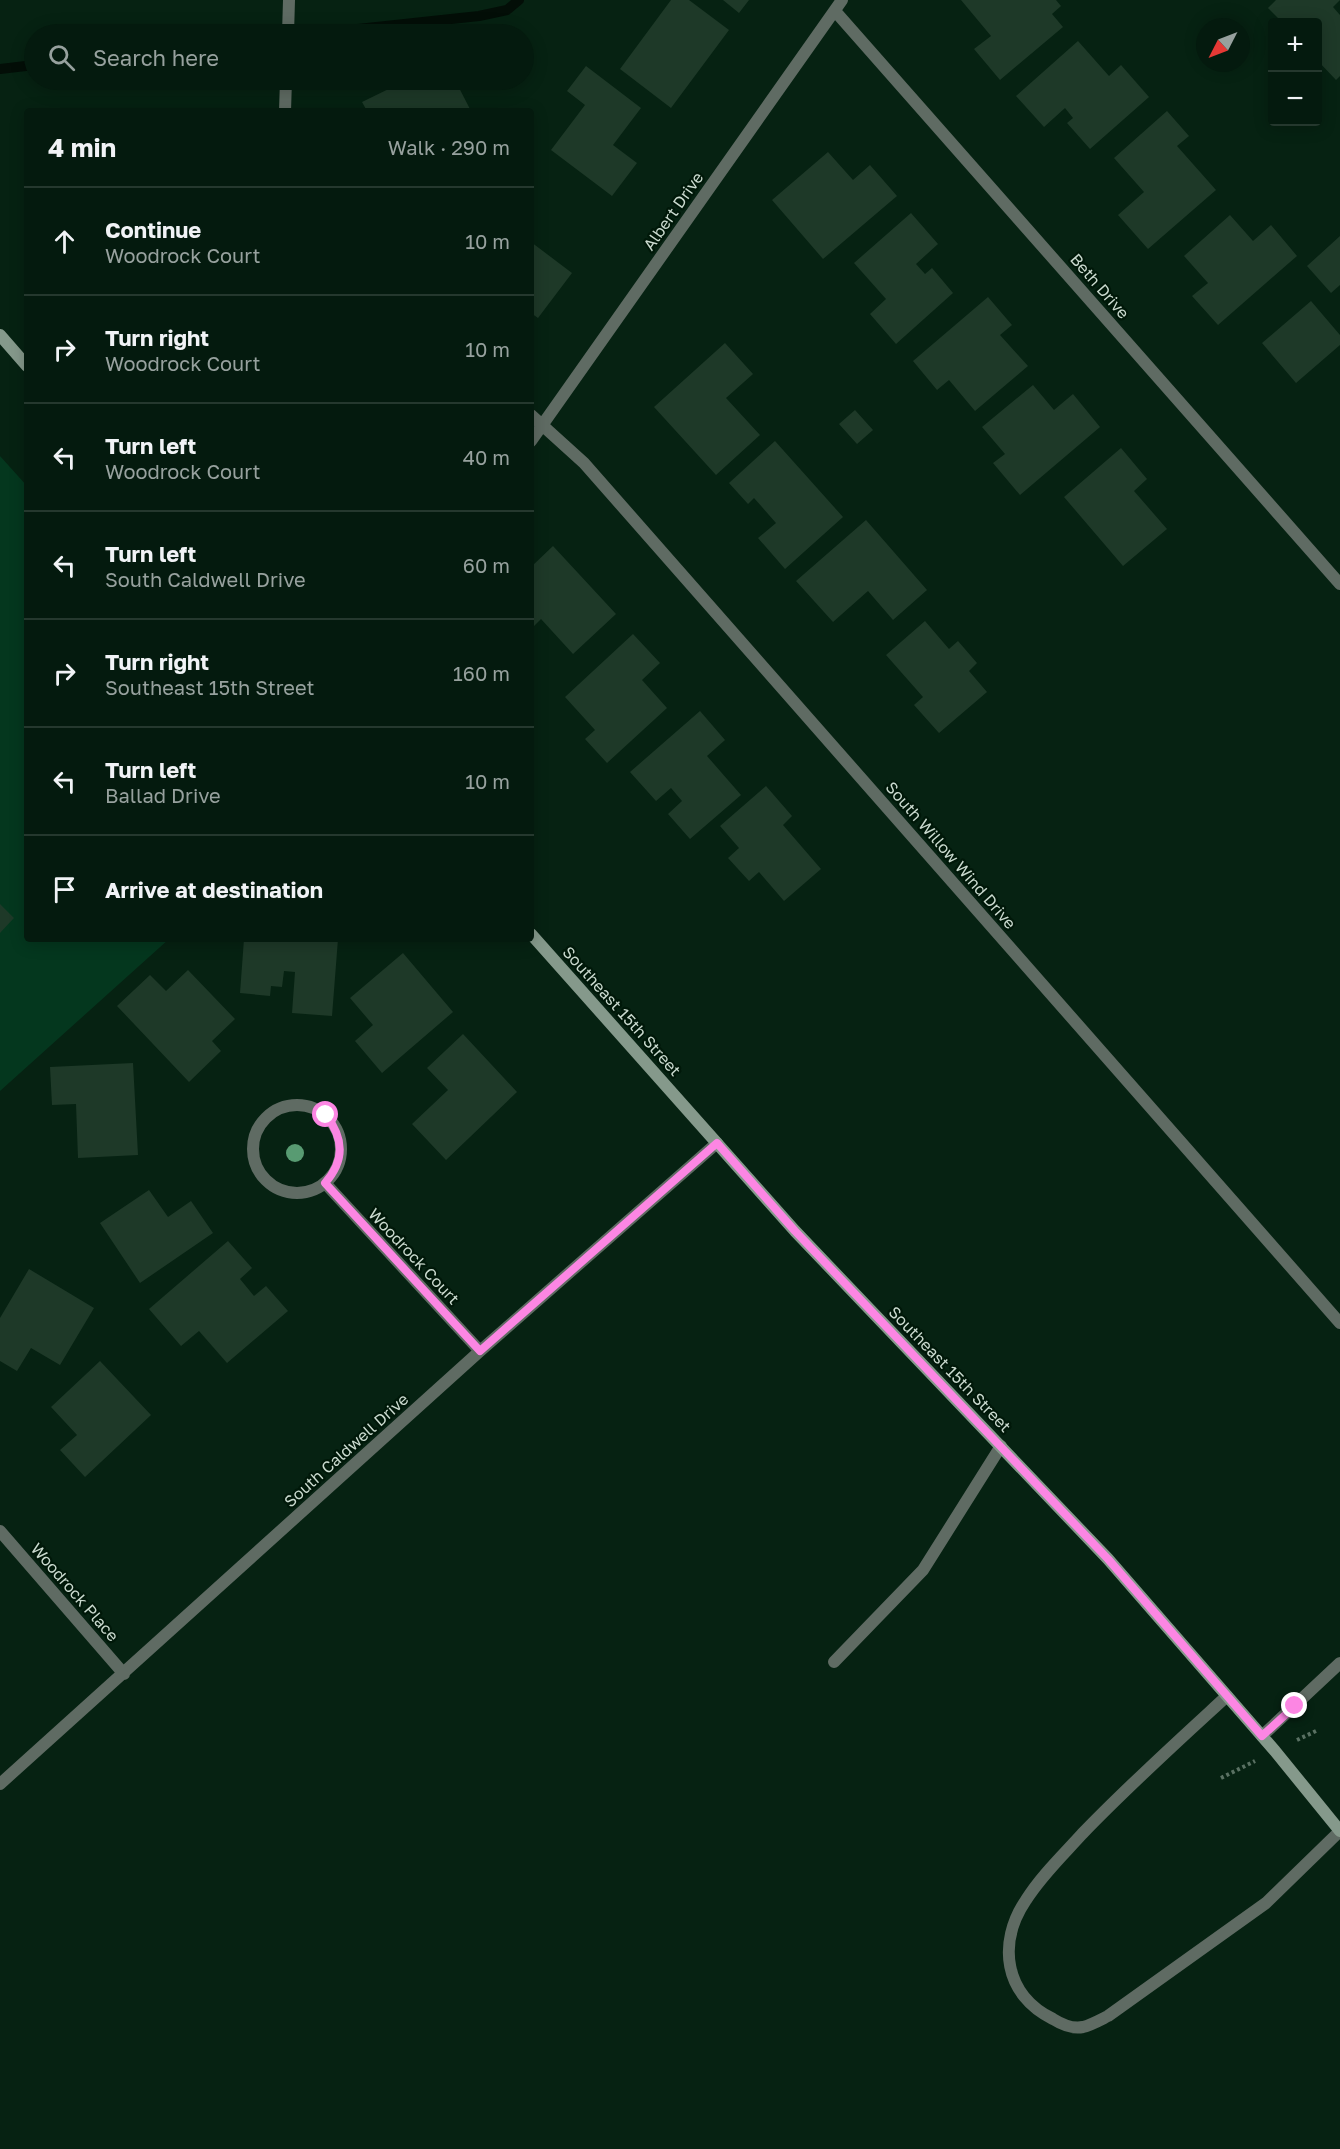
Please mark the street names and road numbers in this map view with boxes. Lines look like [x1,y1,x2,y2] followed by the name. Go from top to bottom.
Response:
[639,168,707,254] street label: Albert Drive
[1066,249,1134,323] street label: Beth Drive
[881,777,1021,933] street label: South Willow Wind Drive
[558,942,686,1080] street label: Southeast 15th Street
[364,1204,464,1308] street label: Woodrock Court
[885,1302,1015,1436] street label: Southeast 15th Street
[280,1389,412,1511] street label: South Caldwell Drive
[27,1539,123,1645] street label: Woodrock Place

